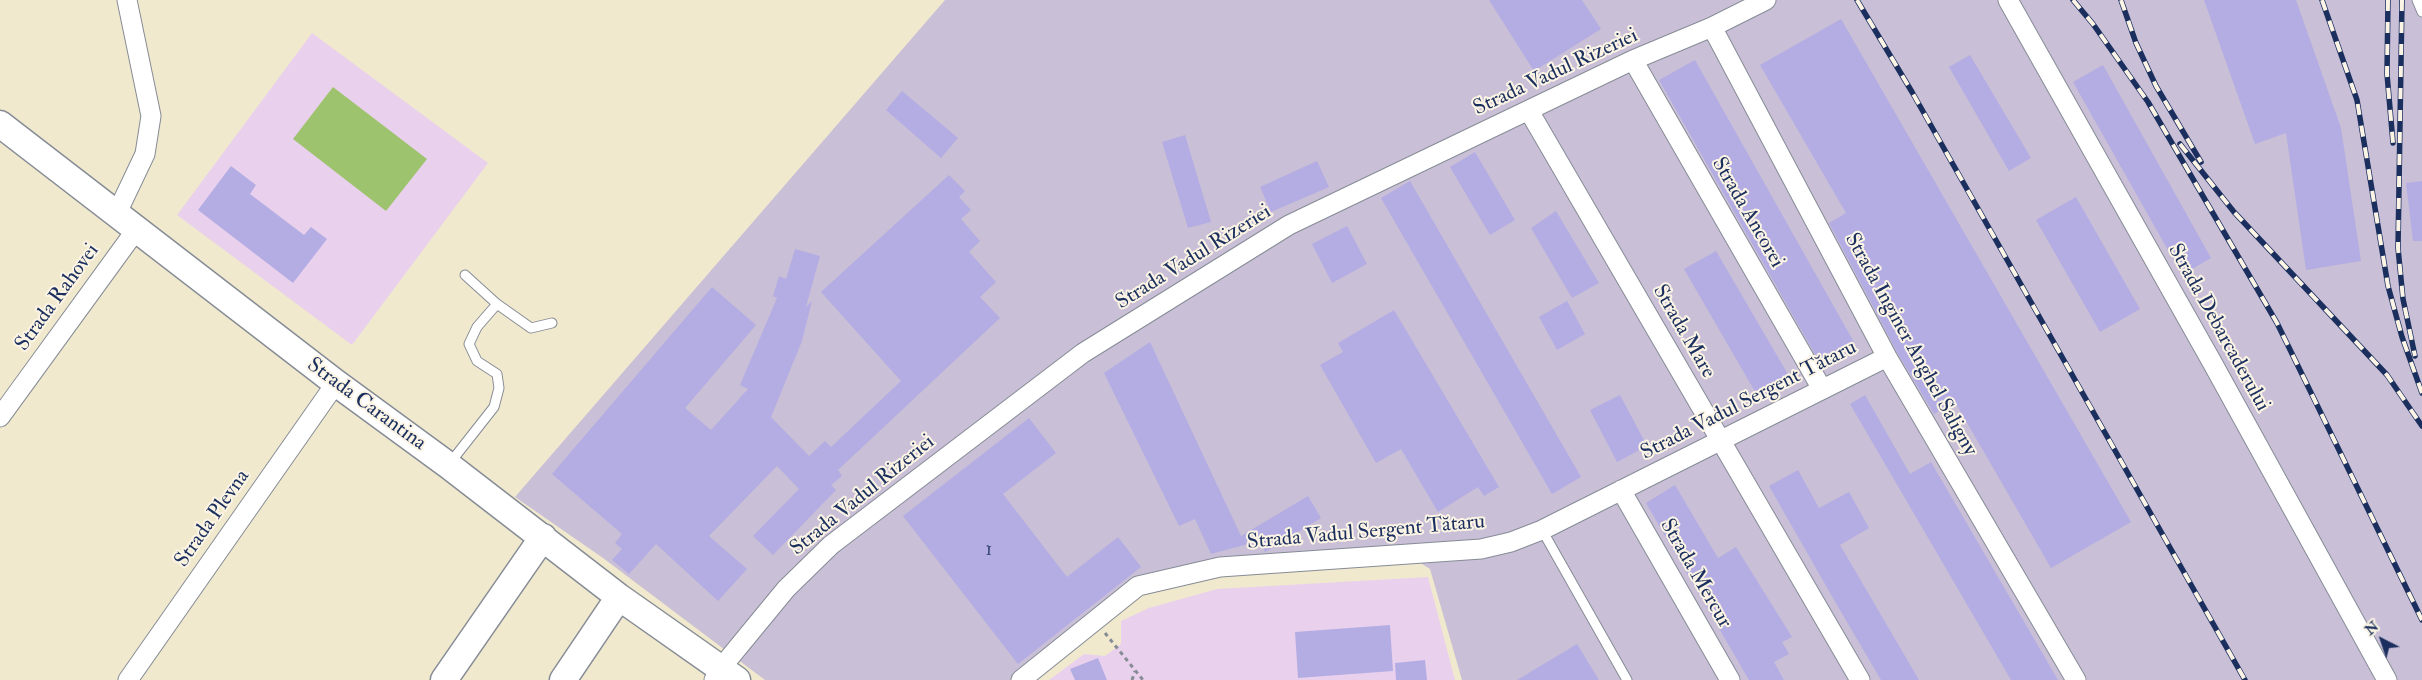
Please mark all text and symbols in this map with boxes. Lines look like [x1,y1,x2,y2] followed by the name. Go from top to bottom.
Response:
[1470,24,1642,122] street label: Strada Vadul Rizeriei
[1705,153,1789,273] street label: Strada Ancorei
[1112,200,1276,316] street label: Strada Vadul Rizeriei
[1838,229,1982,461] street label: Strada Inginer Anghel Saligny
[11,240,105,356] street label: Strada Rahovei
[2162,240,2274,416] street label: Strada Debarcaderului
[1646,281,1720,383] street label: Strada Mare
[1637,336,1861,466] street label: Strada Vadul Sergent Tătaru
[301,353,431,457] street label: Strada Carantina
[786,430,940,562] street label: Strada Vadul Rizeriei
[170,465,256,573] street label: Strada Plevna
[1246,510,1486,556] street label: Strada Vadul Sergent Tătaru
[1654,515,1736,633] street label: Strada Mercur
[986,540,992,562] house number: 1
[2357,615,2407,665] north arrow
[2362,618,2382,639] text: N

